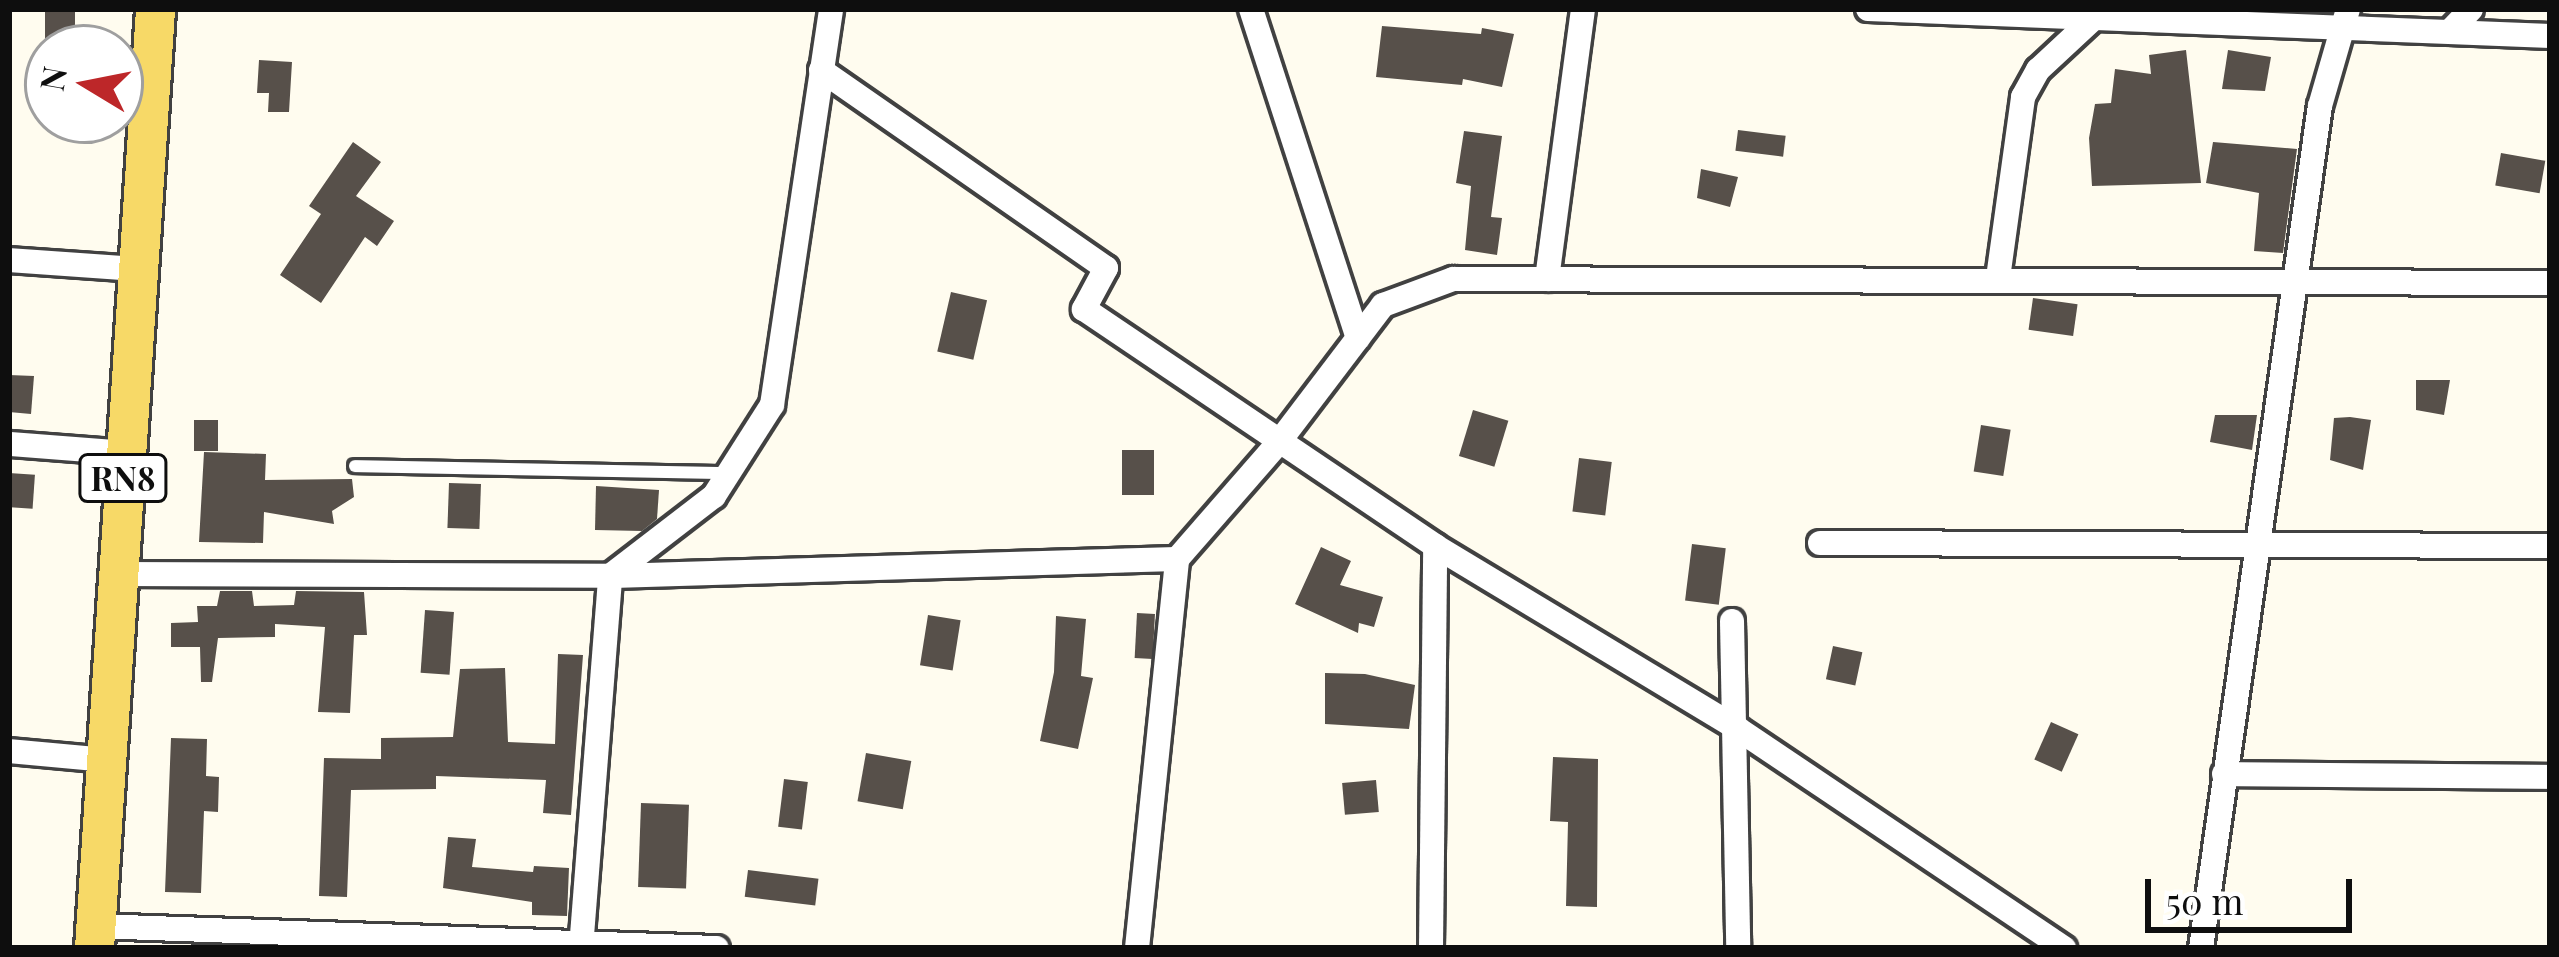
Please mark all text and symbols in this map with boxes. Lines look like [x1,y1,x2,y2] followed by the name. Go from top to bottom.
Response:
[24,24,144,144] north arrow
[28,63,75,94] text: N
[78,451,168,505] road number: RN8
[2151,855,2358,929] scale bar
[2166,876,2243,924] text: 50 m

